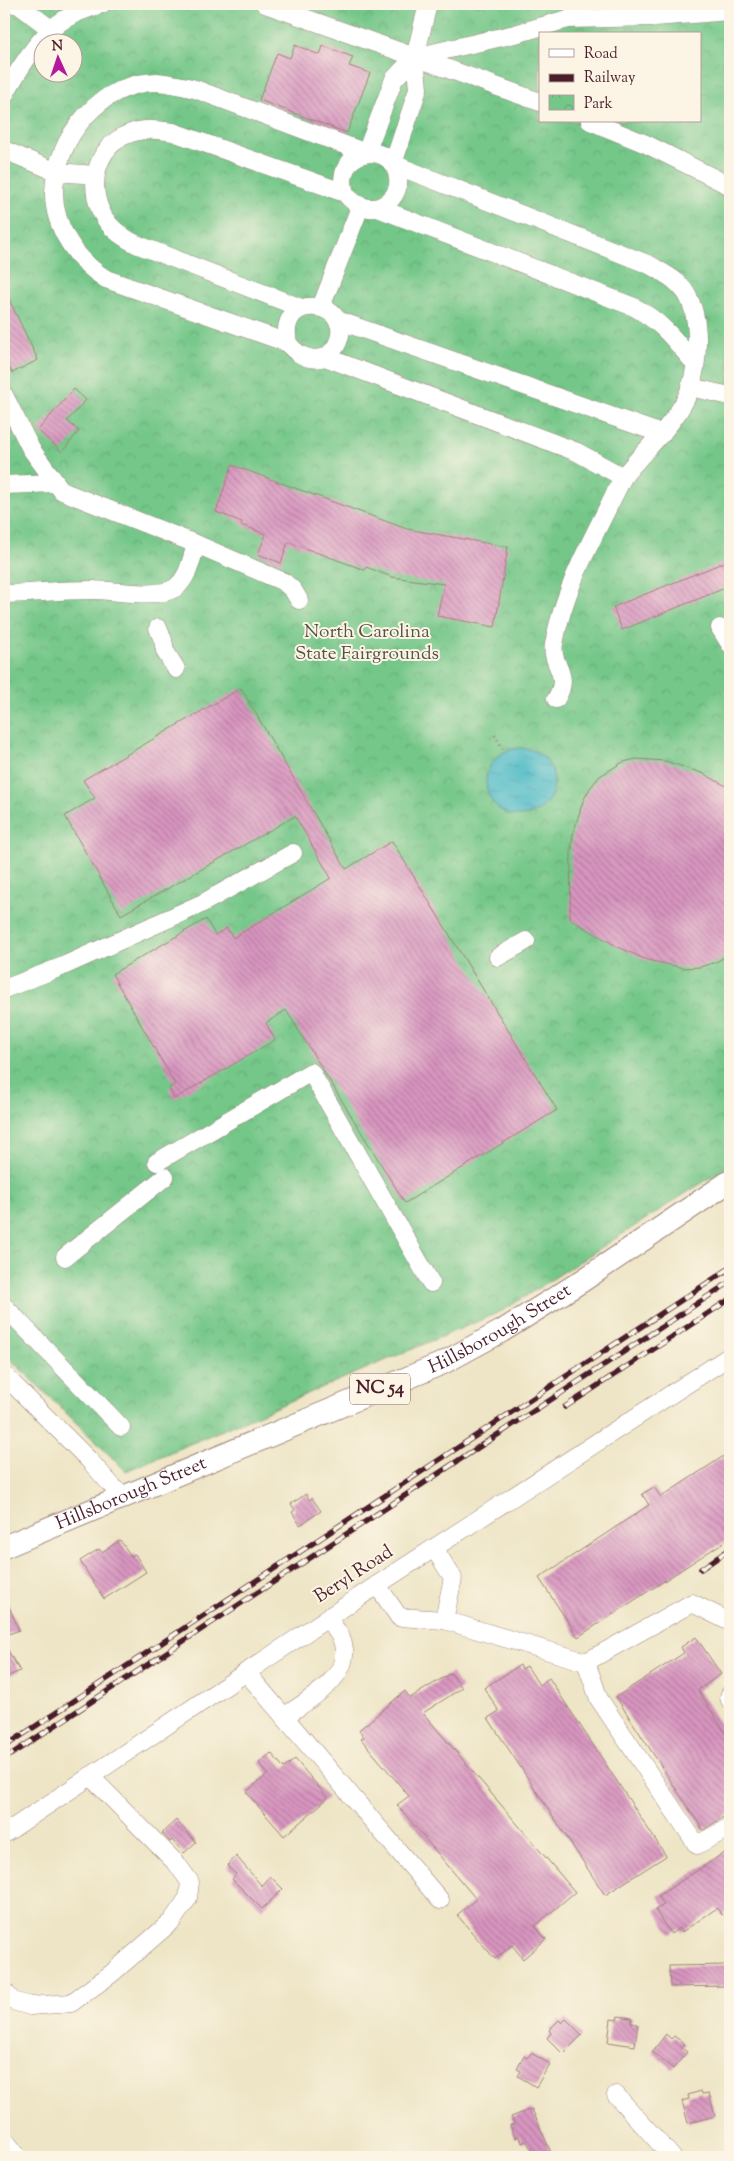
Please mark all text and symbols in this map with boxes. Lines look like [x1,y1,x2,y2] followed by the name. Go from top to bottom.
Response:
[32,32,82,82] north arrow
[539,32,702,122] legend
[51,37,64,57] text: N
[584,44,618,65] text: Road
[584,68,636,89] text: Railway
[584,94,613,115] text: Park
[295,619,439,668] park label: North Carolina State Fairgrounds
[424,1277,577,1381] street label: Hillsborough Street
[350,1374,410,1405] road number: NC 54
[52,1450,211,1537] street label: Hillsborough Street
[309,1539,399,1611] street label: Beryl Road

